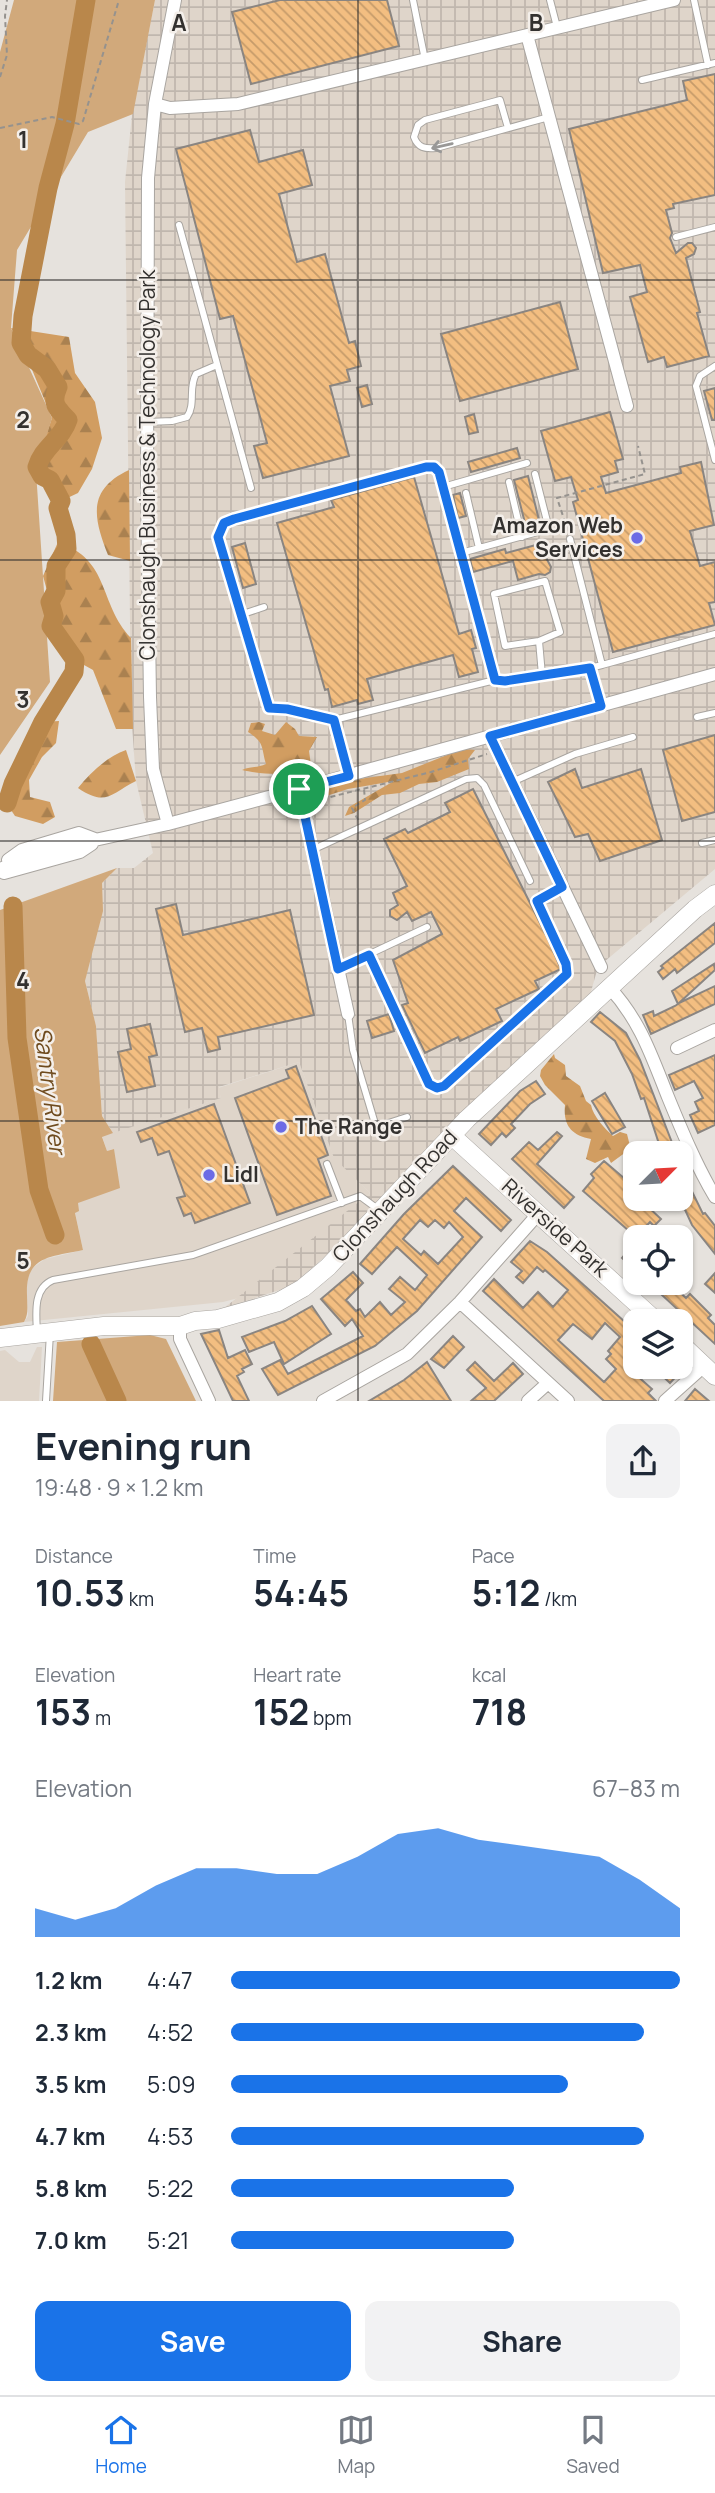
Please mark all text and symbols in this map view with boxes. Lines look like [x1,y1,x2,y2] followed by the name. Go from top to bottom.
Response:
[171,6,187,38] text: A
[529,6,543,38] text: B
[18,123,28,155] text: 1
[431,140,454,153] one-way arrow
[133,269,161,660] street label: Clonshaugh Business & Technology Park
[16,403,30,435] text: 2
[492,511,623,563] place label: Amazon Web Services
[629,530,645,546] marker: Amazon Web Services
[16,683,30,715] text: 3
[269,759,329,819] pin
[280,770,318,808] icon: arrive
[16,964,30,996] text: 4
[27,1025,75,1158] water label: Santry River
[295,1112,402,1140] place label: The Range
[273,1119,289,1135] marker: The Range
[326,1123,463,1268] street label: Clonshaugh Road
[623,1141,693,1211] north arrow
[623,1141,693,1379] map controls
[223,1160,259,1188] place label: Lidl
[201,1167,217,1183] marker: Lidl
[496,1172,615,1283] street label: Riverside Park
[623,1225,693,1295] button: locate
[16,1244,30,1276] text: 5
[623,1309,693,1379] button: layers
[35,1419,252,1471] text: Evening run
[606,1424,680,1498] button: share
[35,1471,204,1503] text: 19:48 · 9 × 1.2 km
[35,1543,113,1569] text: Distance
[253,1543,296,1569] text: Time
[472,1543,515,1569] text: Pace
[35,1569,125,1617] text: 10.53
[253,1569,349,1617] text: 54:45
[472,1569,540,1617] text: 5:12
[125,1586,154,1612] text: km
[540,1586,577,1612] text: /km
[35,1662,115,1688] text: Elevation
[253,1662,341,1688] text: Heart rate
[472,1662,506,1688] text: kcal
[35,1688,91,1736] text: 153
[253,1688,309,1736] text: 152
[472,1688,527,1736] text: 718
[91,1705,111,1731] text: m
[309,1705,352,1731] text: bpm
[35,1772,132,1804] text: Elevation
[592,1772,680,1804] text: 67–83 m
[35,1964,102,1996] text: 1.2 km
[147,1964,193,1996] text: 4:47
[35,2016,107,2048] text: 2.3 km
[147,2016,193,2048] text: 4:52
[35,2068,106,2100] text: 3.5 km
[147,2068,195,2100] text: 5:09
[35,2120,105,2152] text: 4.7 km
[147,2120,193,2152] text: 4:53
[35,2172,107,2204] text: 5.8 km
[147,2172,193,2204] text: 5:22
[35,2224,107,2256] text: 7.0 km
[147,2224,189,2256] text: 5:21
[35,2301,351,2381] button: Save
[365,2301,680,2381] button: Share
[95,2411,147,2479] tab: Home
[337,2411,375,2479] tab: Map
[566,2411,620,2479] tab: Saved

